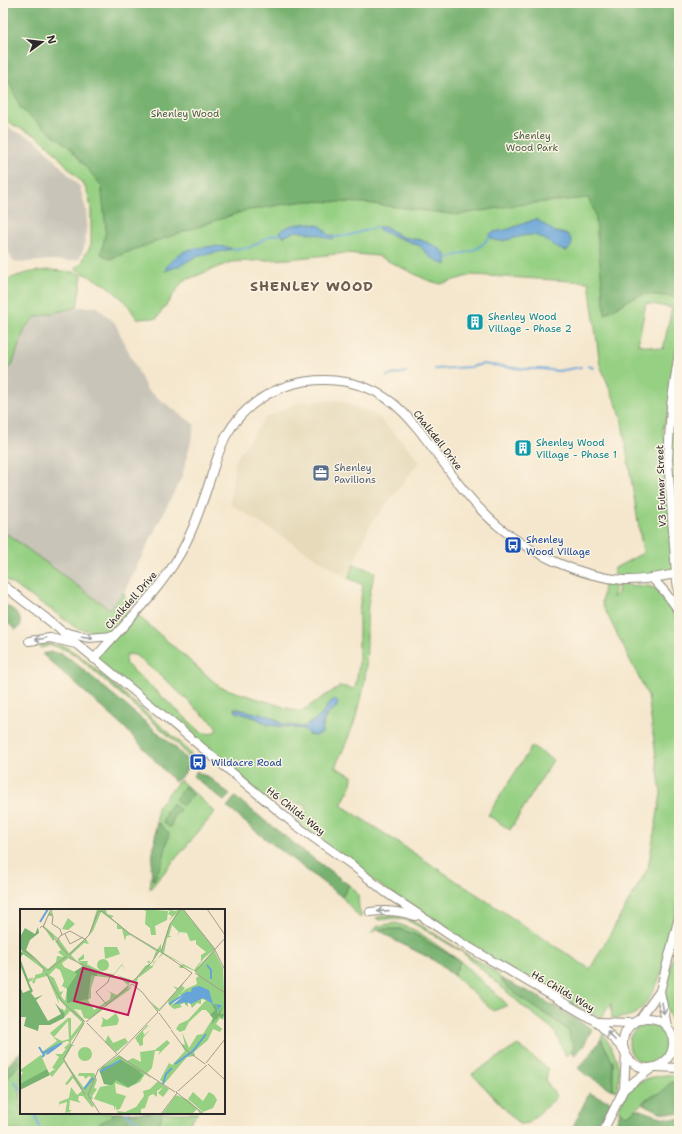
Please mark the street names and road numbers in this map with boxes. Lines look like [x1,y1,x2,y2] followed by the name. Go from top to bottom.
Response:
[411,407,466,473] street label: Chalkdell Drive
[653,445,669,527] street label: V3 Fulmer Street
[102,568,160,632] street label: Chalkdell Drive
[264,784,328,838] street label: H6 Childs Way
[529,968,597,1015] street label: H6 Childs Way

